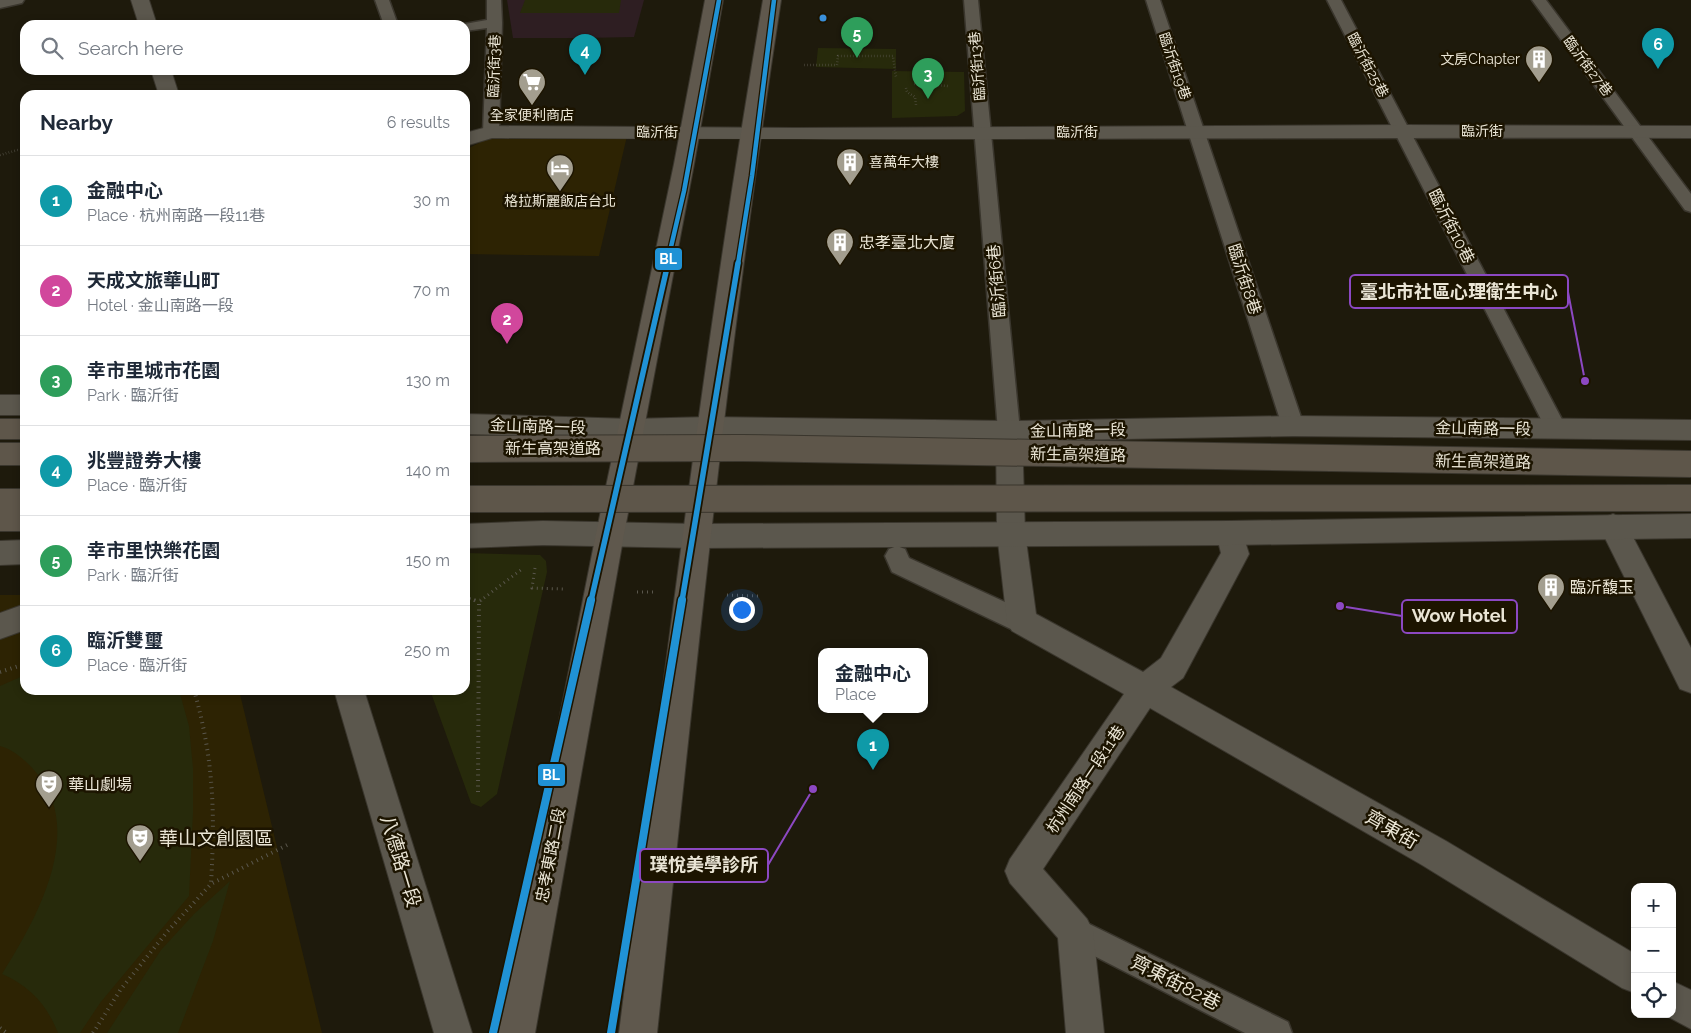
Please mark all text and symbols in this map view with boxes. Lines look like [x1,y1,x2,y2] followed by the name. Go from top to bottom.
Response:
[818,13,828,23] unlabelled marker
[841,17,873,58] pin: 5
[20,20,470,75] search box
[1642,28,1674,69] pin: 6
[1156,30,1194,102] street label: 臨沂街19巷
[1344,30,1392,100] street label: 臨沂街25巷
[966,31,988,101] street label: 臨沂街13巷
[1560,33,1616,99] street label: 臨沂街27巷
[38,34,66,62] icon: search
[485,34,503,98] street label: 臨沂街3巷
[569,34,601,75] pin: 4
[78,37,184,59] text: Search here
[1524,44,1554,83] building icon: 文房Chapter
[1440,51,1520,67] place label: 文房Chapter
[912,58,944,99] pin: 3
[517,67,547,106] supermarket icon: 全家便利商店
[490,107,574,123] place label: 全家便利商店
[40,110,113,135] text: Nearby
[387,113,450,132] text: 6 results
[1461,123,1503,139] street label: 臨沂街
[636,124,678,140] street label: 臨沂街
[1056,124,1098,140] street label: 臨沂街
[835,147,865,186] building icon: 喜萬年大樓
[545,153,575,192] hotel icon: 格拉斯麗飯店台北
[869,154,939,170] place label: 喜萬年大樓
[87,179,163,201] text: 金融中心
[1425,186,1478,266] street label: 臨沂街10巷
[52,191,60,210] text: 1
[413,191,450,210] text: 30 m
[504,193,616,209] place label: 格拉斯麗飯店台北
[87,206,265,225] text: Place · 杭州南路一段11巷
[825,227,855,266] building icon: 忠孝臺北大廈
[859,233,955,252] place label: 忠孝臺北大廈
[1224,241,1265,317] street label: 臨沂街8巷
[984,243,1009,318] street label: 臨沂街6巷
[654,247,683,271] line badge: BL
[659,251,678,267] text: BL
[87,269,220,291] text: 天成文旅華山町
[1350,275,1568,308] callout: 臺北市社區心理衛生中心
[51,281,61,300] text: 2
[413,281,450,300] text: 70 m
[1360,281,1558,302] text: 臺北市社區心理衛生中心
[87,296,234,315] text: Hotel · 金山南路一段
[491,303,523,344] pin: 2
[87,359,220,381] text: 幸市里城市花園
[52,371,60,390] text: 3
[406,371,450,390] text: 130 m
[87,386,179,405] text: Park · 臨沂街
[490,415,586,438] street label: 金山南路一段
[1435,418,1531,439] street label: 金山南路一段
[1030,420,1126,441] street label: 金山南路一段
[505,439,601,458] street label: 新生高架道路
[1030,444,1126,465] street label: 新生高架道路
[87,449,201,471] text: 兆豐證券大樓
[1435,451,1531,472] street label: 新生高架道路
[51,461,61,480] text: 4
[406,461,450,480] text: 140 m
[87,476,187,495] text: Place · 臨沂街
[87,539,220,561] text: 幸市里快樂花園
[52,551,60,570] text: 5
[406,551,450,570] text: 150 m
[87,566,179,585] text: Park · 臨沂街
[1536,572,1566,611] building icon: 臨沂馥玉
[1570,578,1634,597] place label: 臨沂馥玉
[729,597,755,623] your location
[1402,600,1517,633] callout: Wow Hotel
[1412,605,1507,626] text: Wow Hotel
[87,629,163,651] text: 臨沂雙璽
[51,641,61,660] text: 6
[404,641,450,660] text: 250 m
[818,648,928,713] popup
[87,656,187,675] text: Place · 臨沂街
[835,662,911,684] text: 金融中心
[835,685,876,704] text: Place
[1042,722,1128,837] street label: 杭州南路一段11巷
[857,729,889,770] pin: 1
[537,763,566,787] line badge: BL
[542,767,561,783] text: BL
[34,769,64,808] theatre icon: 華山劇場
[68,775,132,794] place label: 華山劇場
[1362,805,1422,853] street label: 齊東街
[532,806,569,904] street label: 忠孝東路二段
[377,812,425,910] street label: 八德路一段
[125,823,155,862] theatre icon: 華山文創園區
[159,827,273,849] place label: 華山文創園區
[640,849,768,882] callout: 璞悅美學診所
[650,854,758,875] text: 璞悅美學診所
[1631,883,1676,1018] map controls
[1631,883,1676,928] button: +
[1631,928,1676,973] button: −
[1128,950,1224,1014] street label: 齊東街82巷
[1631,973,1676,1018] button: locate

